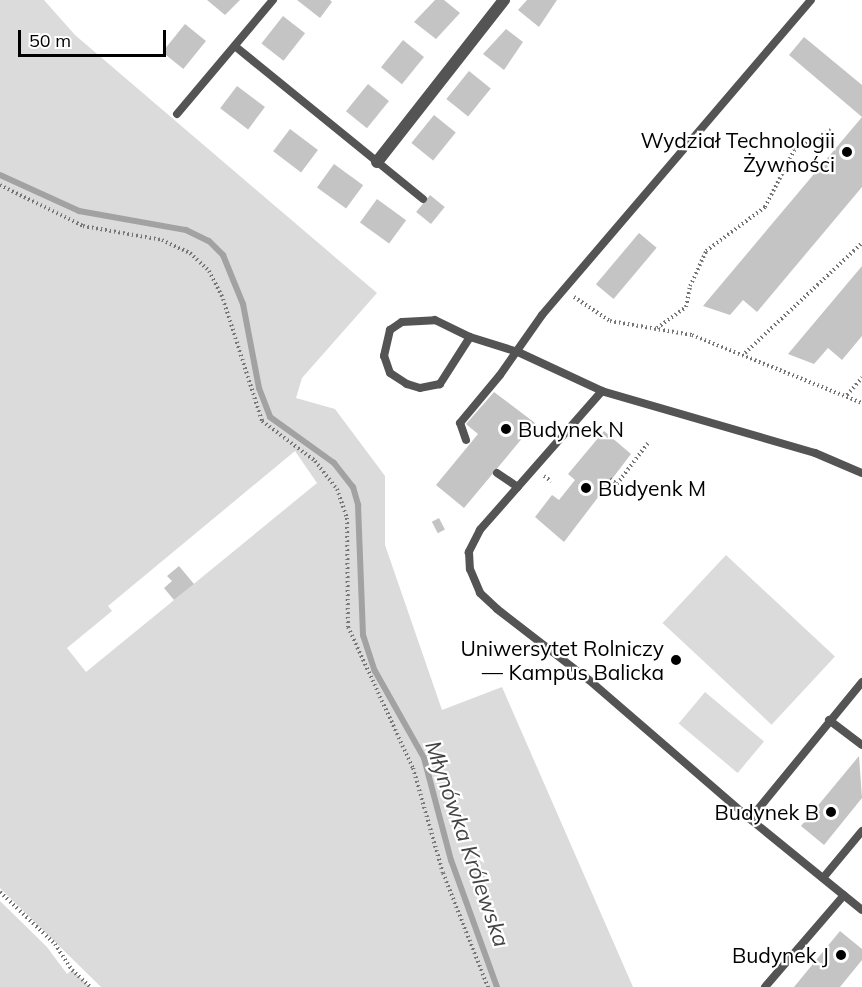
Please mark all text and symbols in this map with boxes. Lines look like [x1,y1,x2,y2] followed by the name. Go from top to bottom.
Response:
[21,18,170,56] scale bar
[29,29,71,52] text: 50 m
[641,127,835,177] place label: Wydział Technologii Żywności
[840,145,854,159] marker: Wydział Technologii Żywności
[518,416,624,442] place label: Budynek N
[499,422,513,436] marker: Budynek N
[598,475,706,501] place label: Budyenk M
[579,481,593,495] marker: Budyenk M
[460,635,664,685] place label: Uniwersytet Rolniczy — Kampus Balicka
[669,653,683,667] marker: Uniwersytet Rolniczy — Kampus Balicka
[419,738,515,950] water label: Młynówka Królewska
[715,799,819,825] place label: Budynek B
[824,805,838,819] marker: Budynek B
[732,942,829,968] place label: Budynek J
[834,948,848,962] marker: Budynek J

